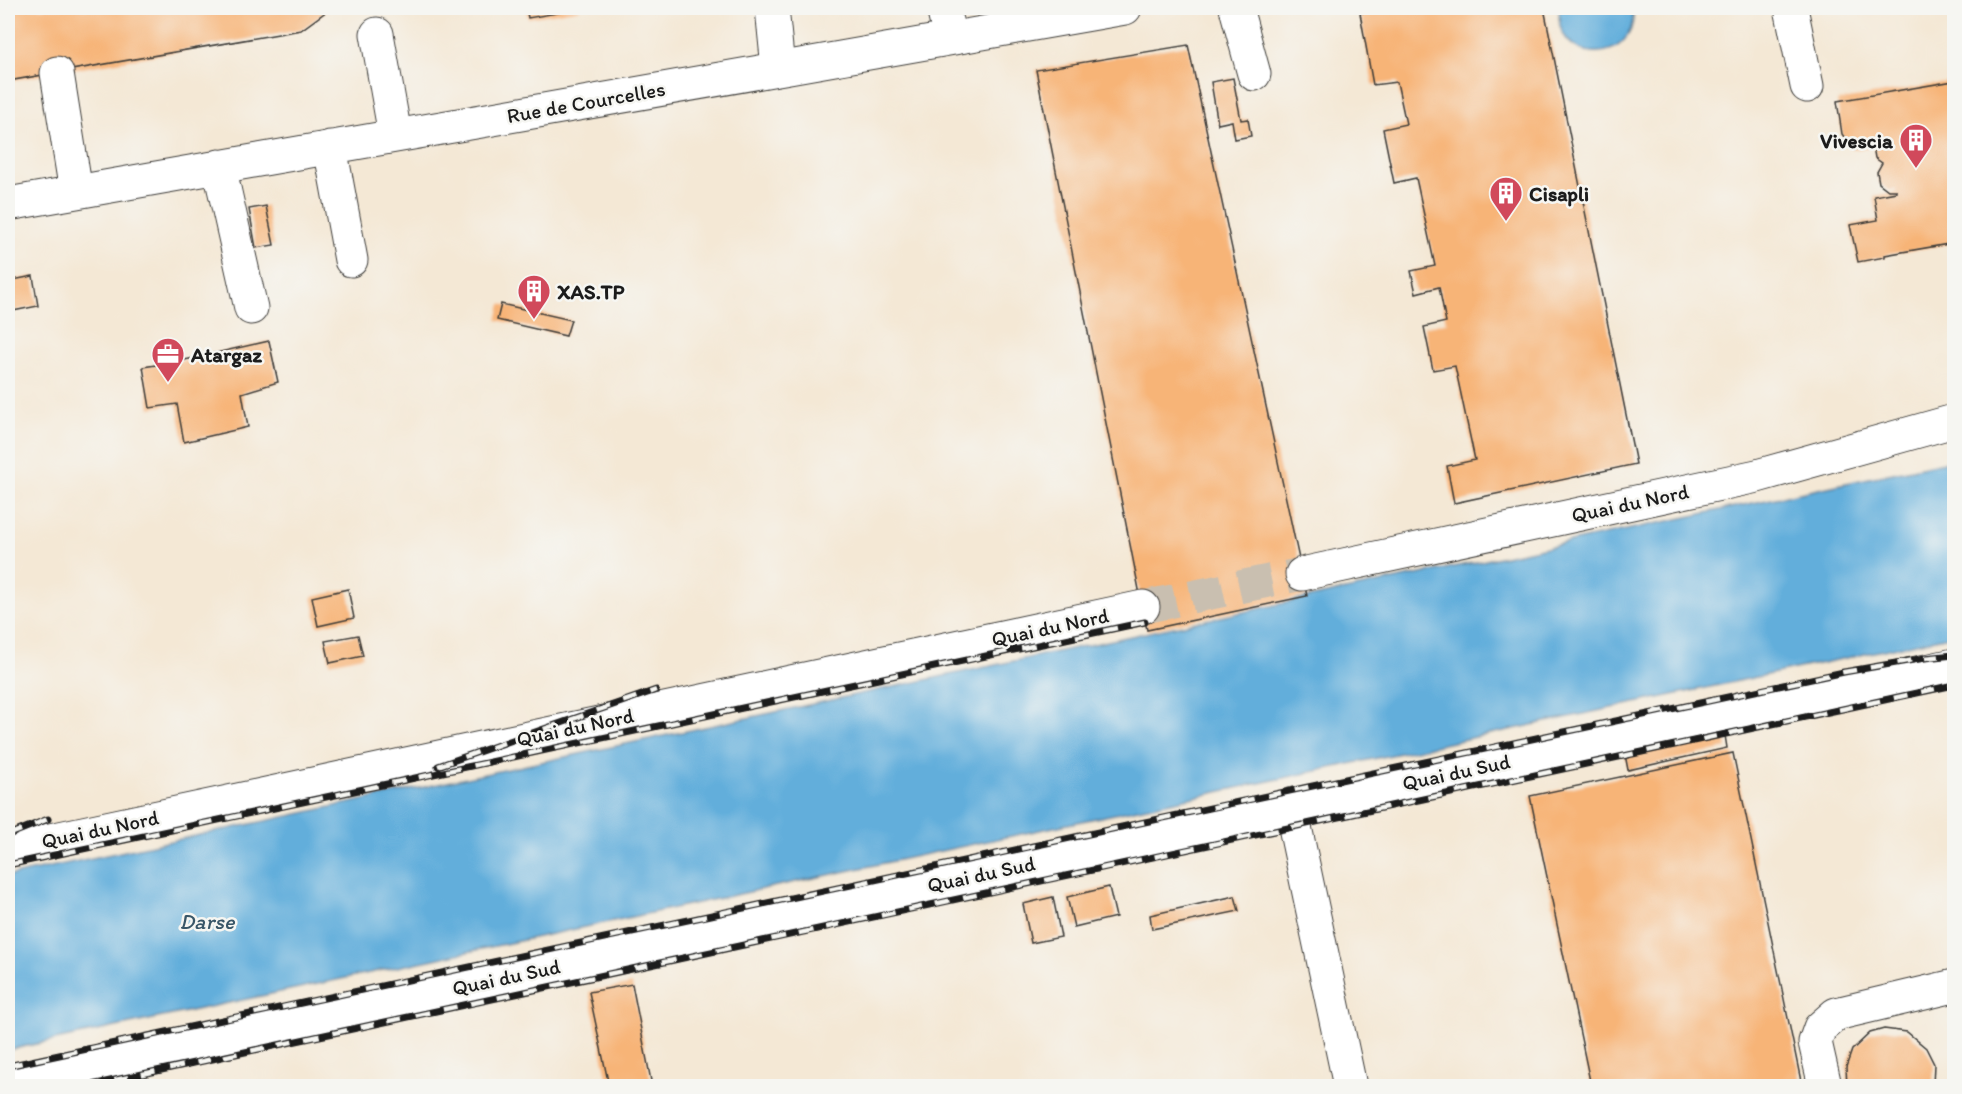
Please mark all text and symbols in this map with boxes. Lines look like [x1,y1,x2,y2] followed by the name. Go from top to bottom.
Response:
[505,76,667,128] street label: Rue de Courcelles
[1898,122,1934,169] building icon: Vivescia
[1820,128,1894,153] place label: Vivescia
[1488,175,1524,222] building icon: Cisapli
[1529,181,1589,207] place label: Cisapli
[516,273,552,320] building icon: XAS.TP
[557,279,625,304] place label: XAS.TP
[150,336,186,383] office icon: Atargaz
[190,342,262,368] place label: Atargaz
[1569,478,1692,528] street label: Quai du Nord
[989,602,1112,652] street label: Quai du Nord
[514,702,637,752] street label: Quai du Nord
[1400,748,1512,796] street label: Quai du Sud
[39,804,162,854] street label: Quai du Nord
[925,850,1037,898] street label: Quai du Sud
[179,908,236,935] water label: Darse
[450,953,562,1001] street label: Quai du Sud

